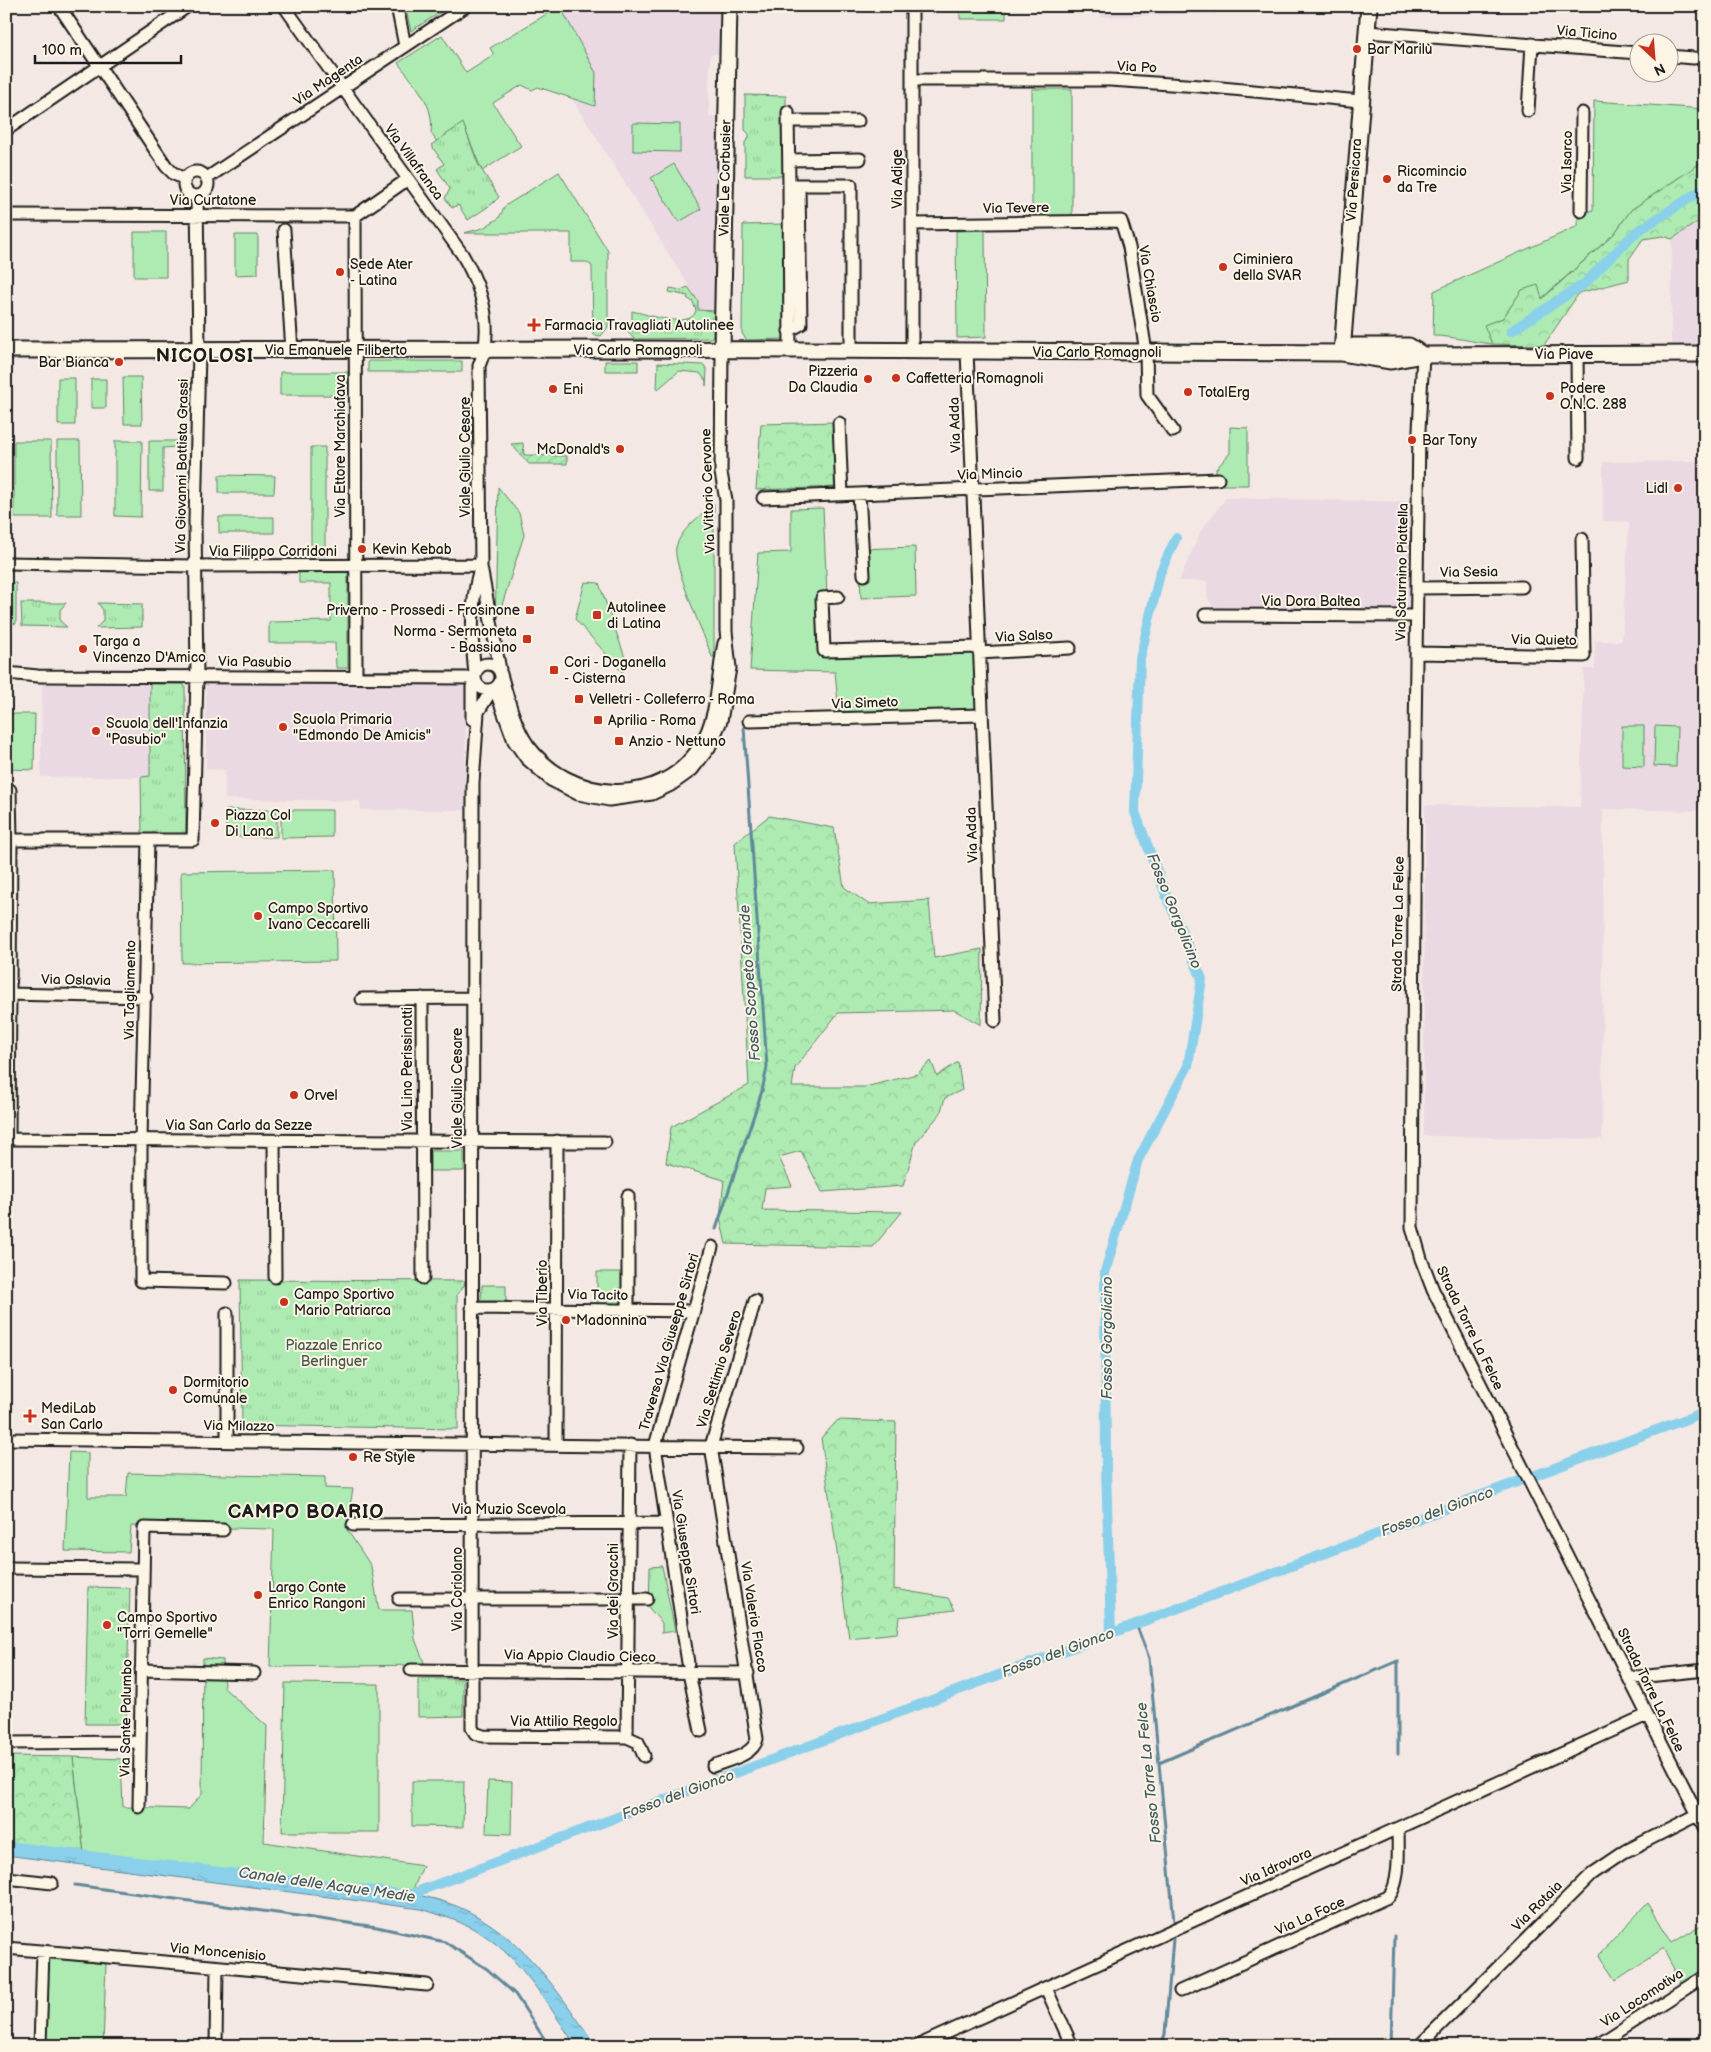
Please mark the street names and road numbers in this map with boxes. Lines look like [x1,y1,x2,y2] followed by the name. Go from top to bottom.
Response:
[1556,22,1618,44] street label: Via Ticino
[290,51,366,109] street label: Via Magenta
[1117,57,1157,77] street label: Via Po
[715,119,735,237] street label: Viale Le Corbusier
[381,121,447,203] street label: Via Villafranca
[1558,130,1576,194] street label: Via Isarco
[1343,138,1365,222] street label: Via Persicara
[889,149,906,209] street label: Via Adige
[170,192,256,209] street label: Via Curtatone
[983,199,1049,217] street label: Via Tevere
[1135,244,1165,324] street label: Via Chiascio
[265,342,407,359] street label: Via Emanuele Filiberto
[573,342,703,359] street label: Via Carlo Romagnoli
[1032,344,1162,361] street label: Via Carlo Romagnoli
[1535,346,1593,363] street label: Via Piave
[332,374,349,518] street label: Via Ettore Marchiafava
[172,378,192,554] street label: Via Giovanni Battista Grassi
[457,397,474,517] street label: Viale Giulio Cesare
[946,397,964,453] street label: Via Adda
[697,428,719,554] street label: Via Vittorio Cervone
[957,464,1023,484] street label: Via Mincio
[1392,503,1412,641] street label: Via Saturnino Piattella
[209,543,337,560] street label: Via Filippo Corridoni
[1440,563,1498,581] street label: Via Sesia
[1262,593,1360,610] street label: Via Dora Baltea
[995,626,1053,646] street label: Via Salso
[1511,631,1577,649] street label: Via Quieto
[218,653,292,671] street label: Via Pasubio
[831,693,899,713] street label: Via Simeto
[963,807,981,863] street label: Via Adda
[1388,856,1408,992] street label: Strada Torre La Felce
[121,940,139,1040] street label: Via Tagliamento
[41,971,111,989] street label: Via Oslavia
[399,1007,416,1131] street label: Via Lino Perissinotti
[449,1028,466,1148] street label: Viale Giulio Cesare
[166,1117,312,1134] street label: Via San Carlo da Sezze
[635,1251,703,1433] street label: Traversa Via Giuseppe Sirtori
[534,1260,551,1326] street label: Via Tiberio
[1433,1263,1507,1393] street label: Strada Torre La Felce
[568,1286,629,1304] street label: Via Tacito
[693,1308,745,1430] street label: Via Settimio Severo
[203,1417,275,1435] street label: Via Milazzo
[668,1489,704,1615] street label: Via Giuseppe Sirtori
[452,1501,566,1518] street label: Via Muzio Scevola
[605,1543,622,1639] street label: Via dei Gracchi
[449,1547,466,1631] street label: Via Coriolano
[737,1560,771,1674] street label: Via Valerio Flacco
[1614,1625,1688,1755] street label: Strada Torre La Felce
[504,1646,656,1666] street label: Via Appio Claudio Cieco
[116,1659,136,1777] street label: Via Sante Palumbo
[510,1713,618,1730] street label: Via Attilio Regolo
[1238,1844,1314,1890] street label: Via Idrovora
[1508,1877,1566,1935] street label: Via Rotaia
[1272,1893,1348,1939] street label: Via La Foce
[169,1939,267,1965] street label: Via Moncenisio
[1597,1965,1687,2031] street label: Via Locomotiva

